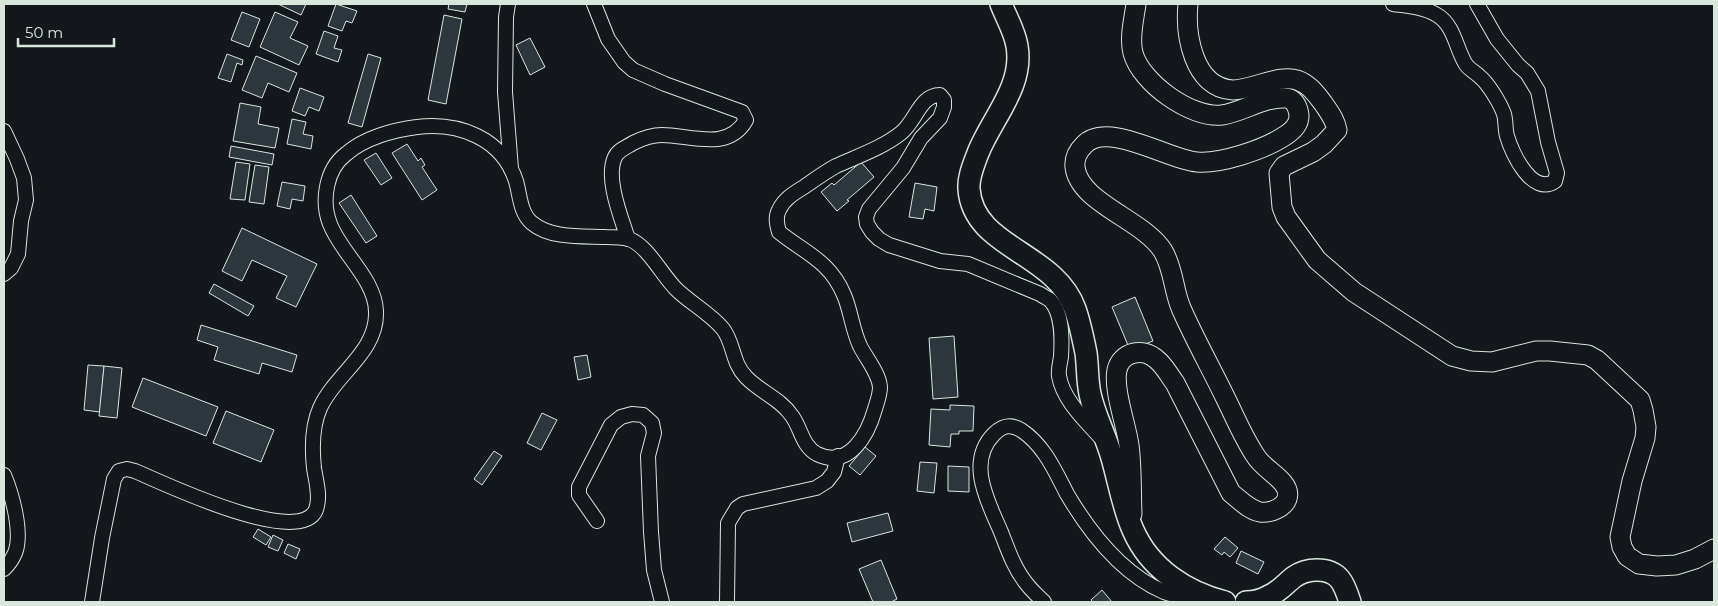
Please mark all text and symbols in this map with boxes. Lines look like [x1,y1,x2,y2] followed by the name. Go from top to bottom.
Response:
[18,15,114,47] scale bar
[25,23,63,42] text: 50 m

